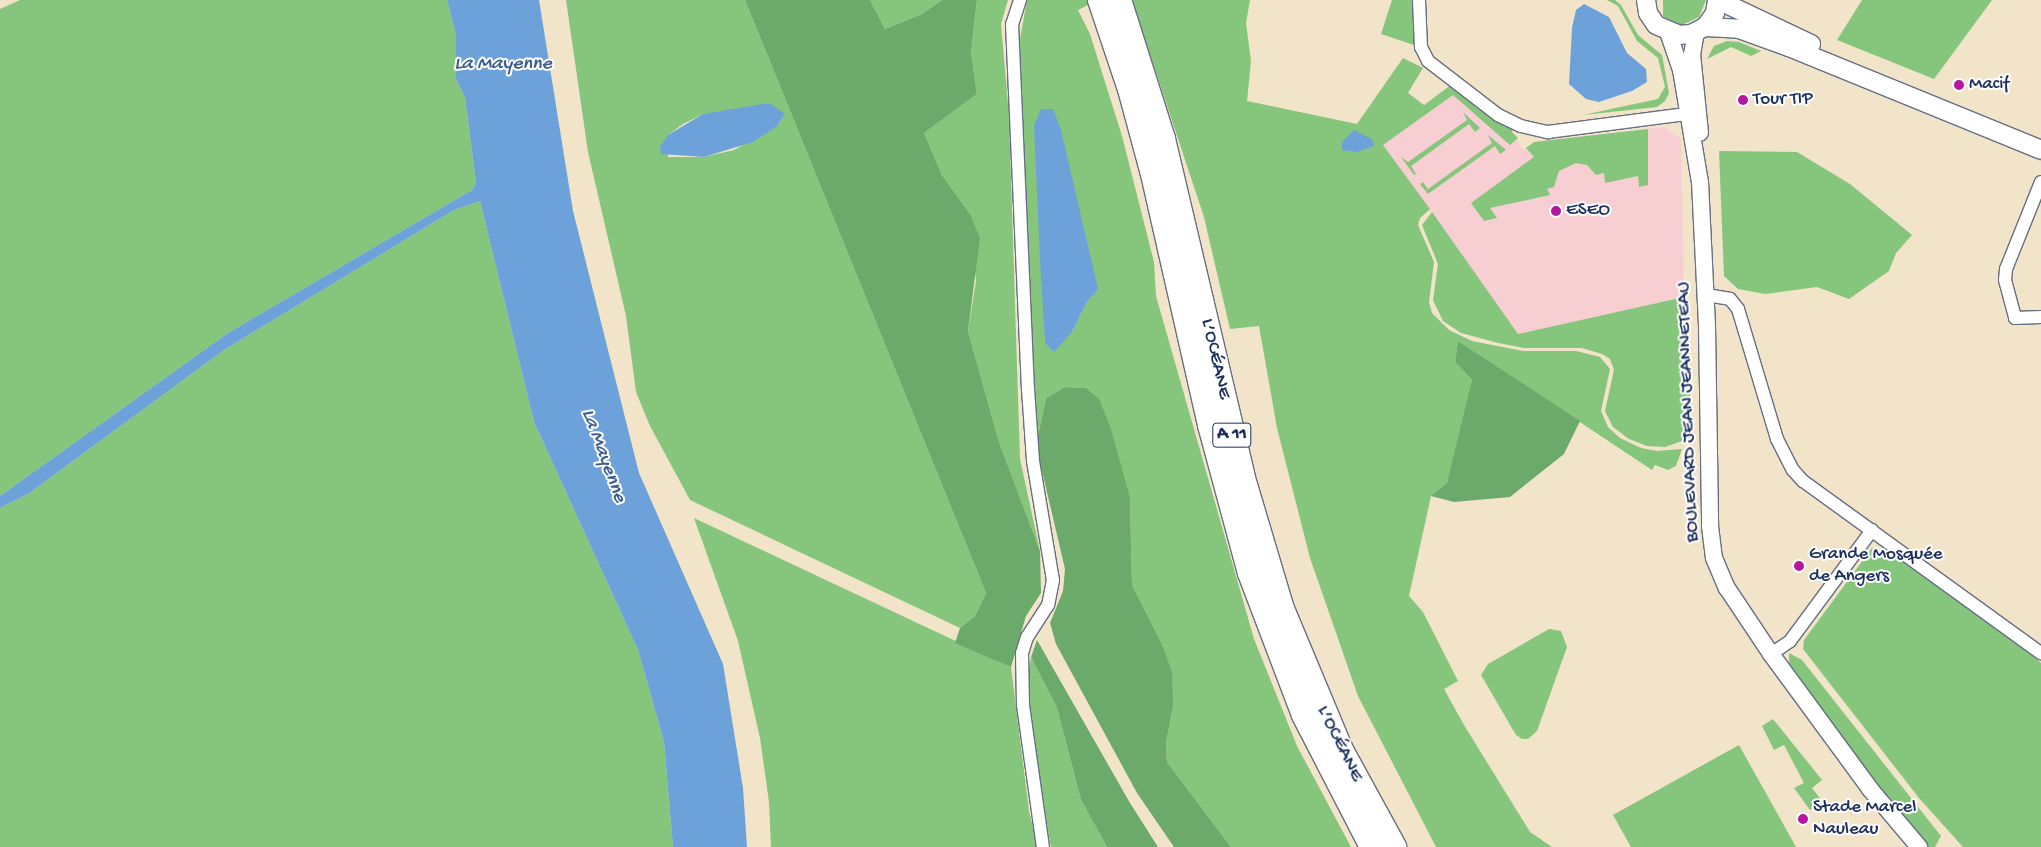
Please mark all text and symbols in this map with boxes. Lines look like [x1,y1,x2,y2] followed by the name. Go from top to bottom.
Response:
[454,52,552,76] water label: La Mayenne
[1969,74,2009,96] place label: Macif
[1953,79,1965,91] marker: Macif
[1753,89,1813,111] place label: Tour TIP
[1737,94,1749,106] marker: Tour TIP
[1566,200,1610,222] place label: ESEO
[1550,205,1562,217] marker: ESEO
[1673,281,1705,543] street label: BOULEVARD JEAN JEANNETEAU
[1195,317,1235,401] street label: L’OCÉANE
[575,406,631,506] water label: La Mayenne
[1212,420,1252,450] road number: A 11
[1809,544,1943,588] place label: Grande Mosquée de Angers
[1793,560,1805,572] marker: Grande Mosquée de Angers
[1311,702,1367,786] street label: L’OCÉANE
[1813,797,1916,841] place label: Stade Marcel Nauleau
[1797,813,1809,825] marker: Stade Marcel Nauleau

